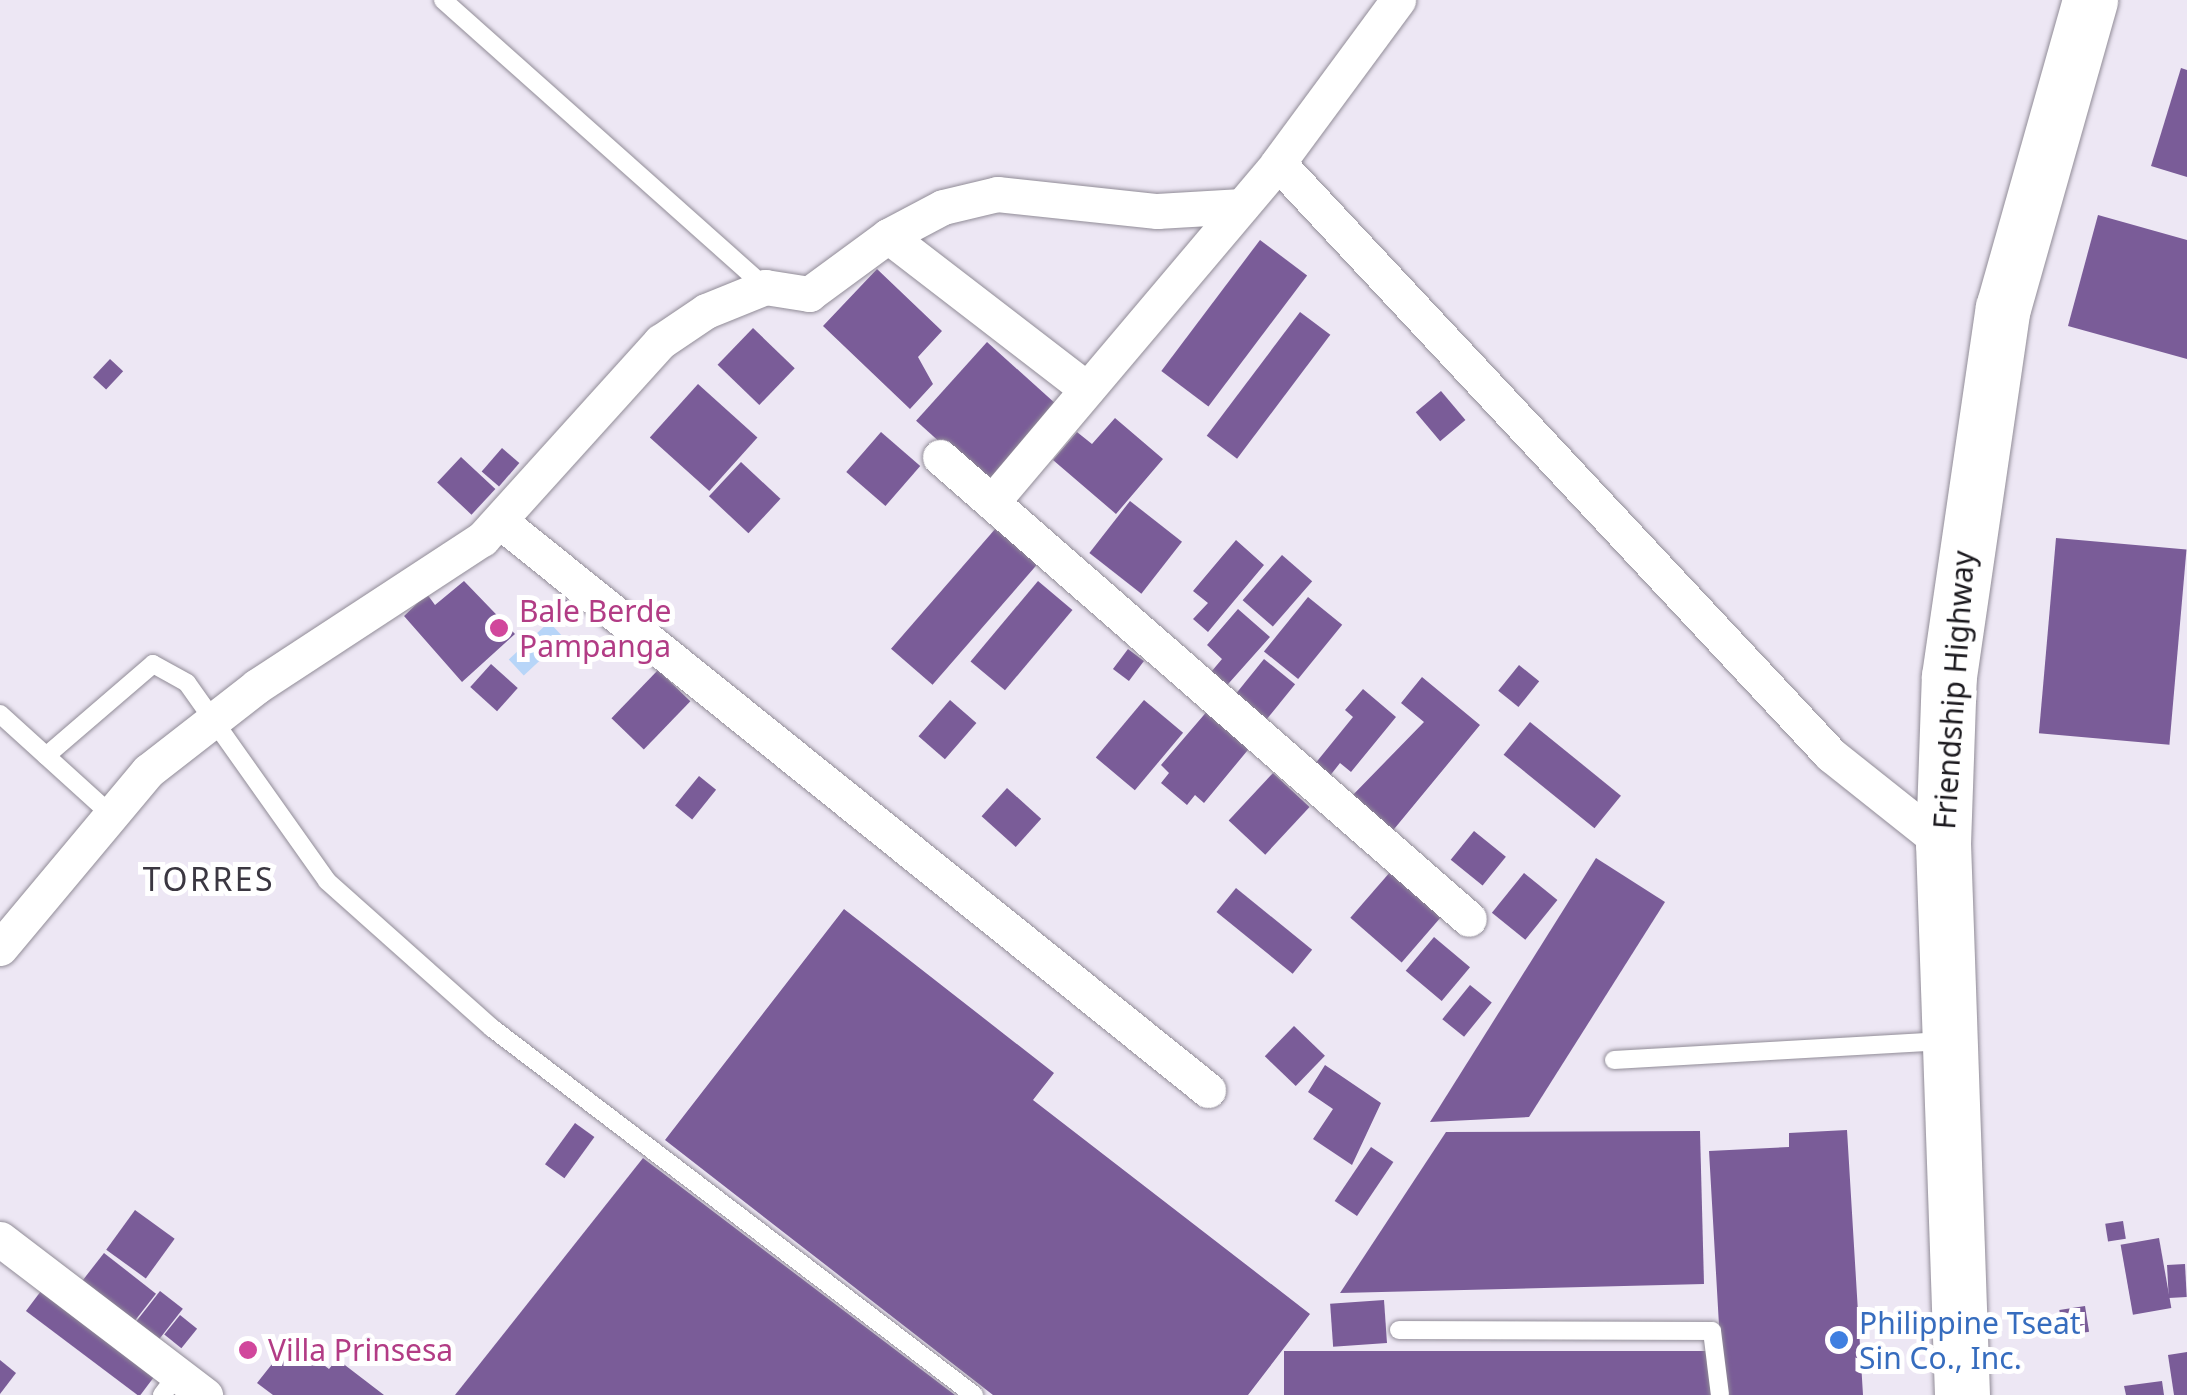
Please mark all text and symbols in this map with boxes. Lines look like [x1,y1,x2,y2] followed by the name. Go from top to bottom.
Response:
[1926,549,1982,831] street label: Friendship Highway
[519,593,671,664] place label: Bale Berde Pampanga
[488,617,510,639] marker: Bale Berde Pampanga
[143,860,275,898] district label: TORRES
[1859,1305,2081,1376] place label: Philippine Tseat Sin Co., Inc.
[1828,1329,1850,1351] marker: Philippine Tseat Sin Co., Inc.
[268,1332,453,1368] place label: Villa Prinsesa
[237,1339,259,1361] marker: Villa Prinsesa

